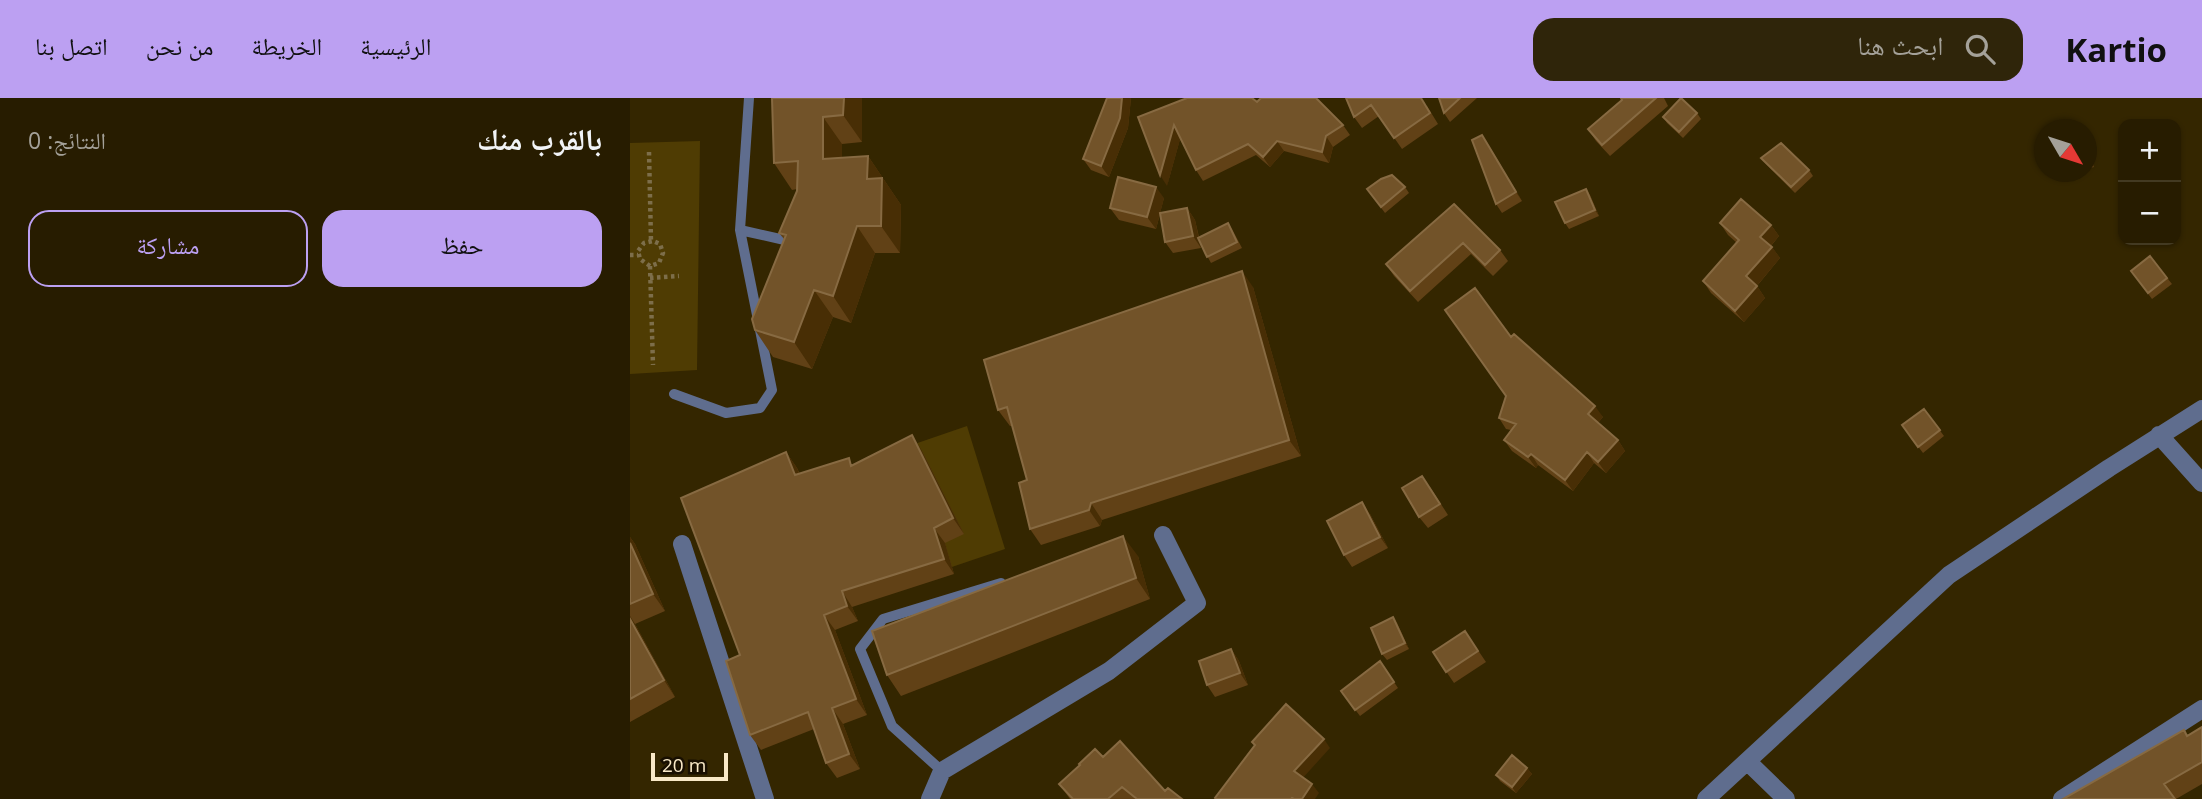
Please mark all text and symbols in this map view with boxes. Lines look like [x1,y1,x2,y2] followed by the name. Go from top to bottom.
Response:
[1533,18,2023,81] search box
[1857,27,1943,63] text: ابحث هنا
[2065,27,2167,72] text: Kartio
[35,29,108,62] text: اتصل بنا
[146,29,214,62] text: من نحن
[252,29,322,62] text: الخريطة
[360,29,431,62] text: الرئيسية
[1961,30,1999,68] icon: search
[477,118,602,159] text: بالقرب منك
[2034,119,2097,182] north arrow
[2118,119,2181,245] map controls
[2118,119,2181,182] button: +
[28,124,106,156] text: النتائج: 0
[2118,182,2181,245] button: −
[28,210,308,287] button: مشاركة
[322,210,602,287] button: حفظ
[651,750,728,782] scale bar
[662,752,706,778] text: 20 m

